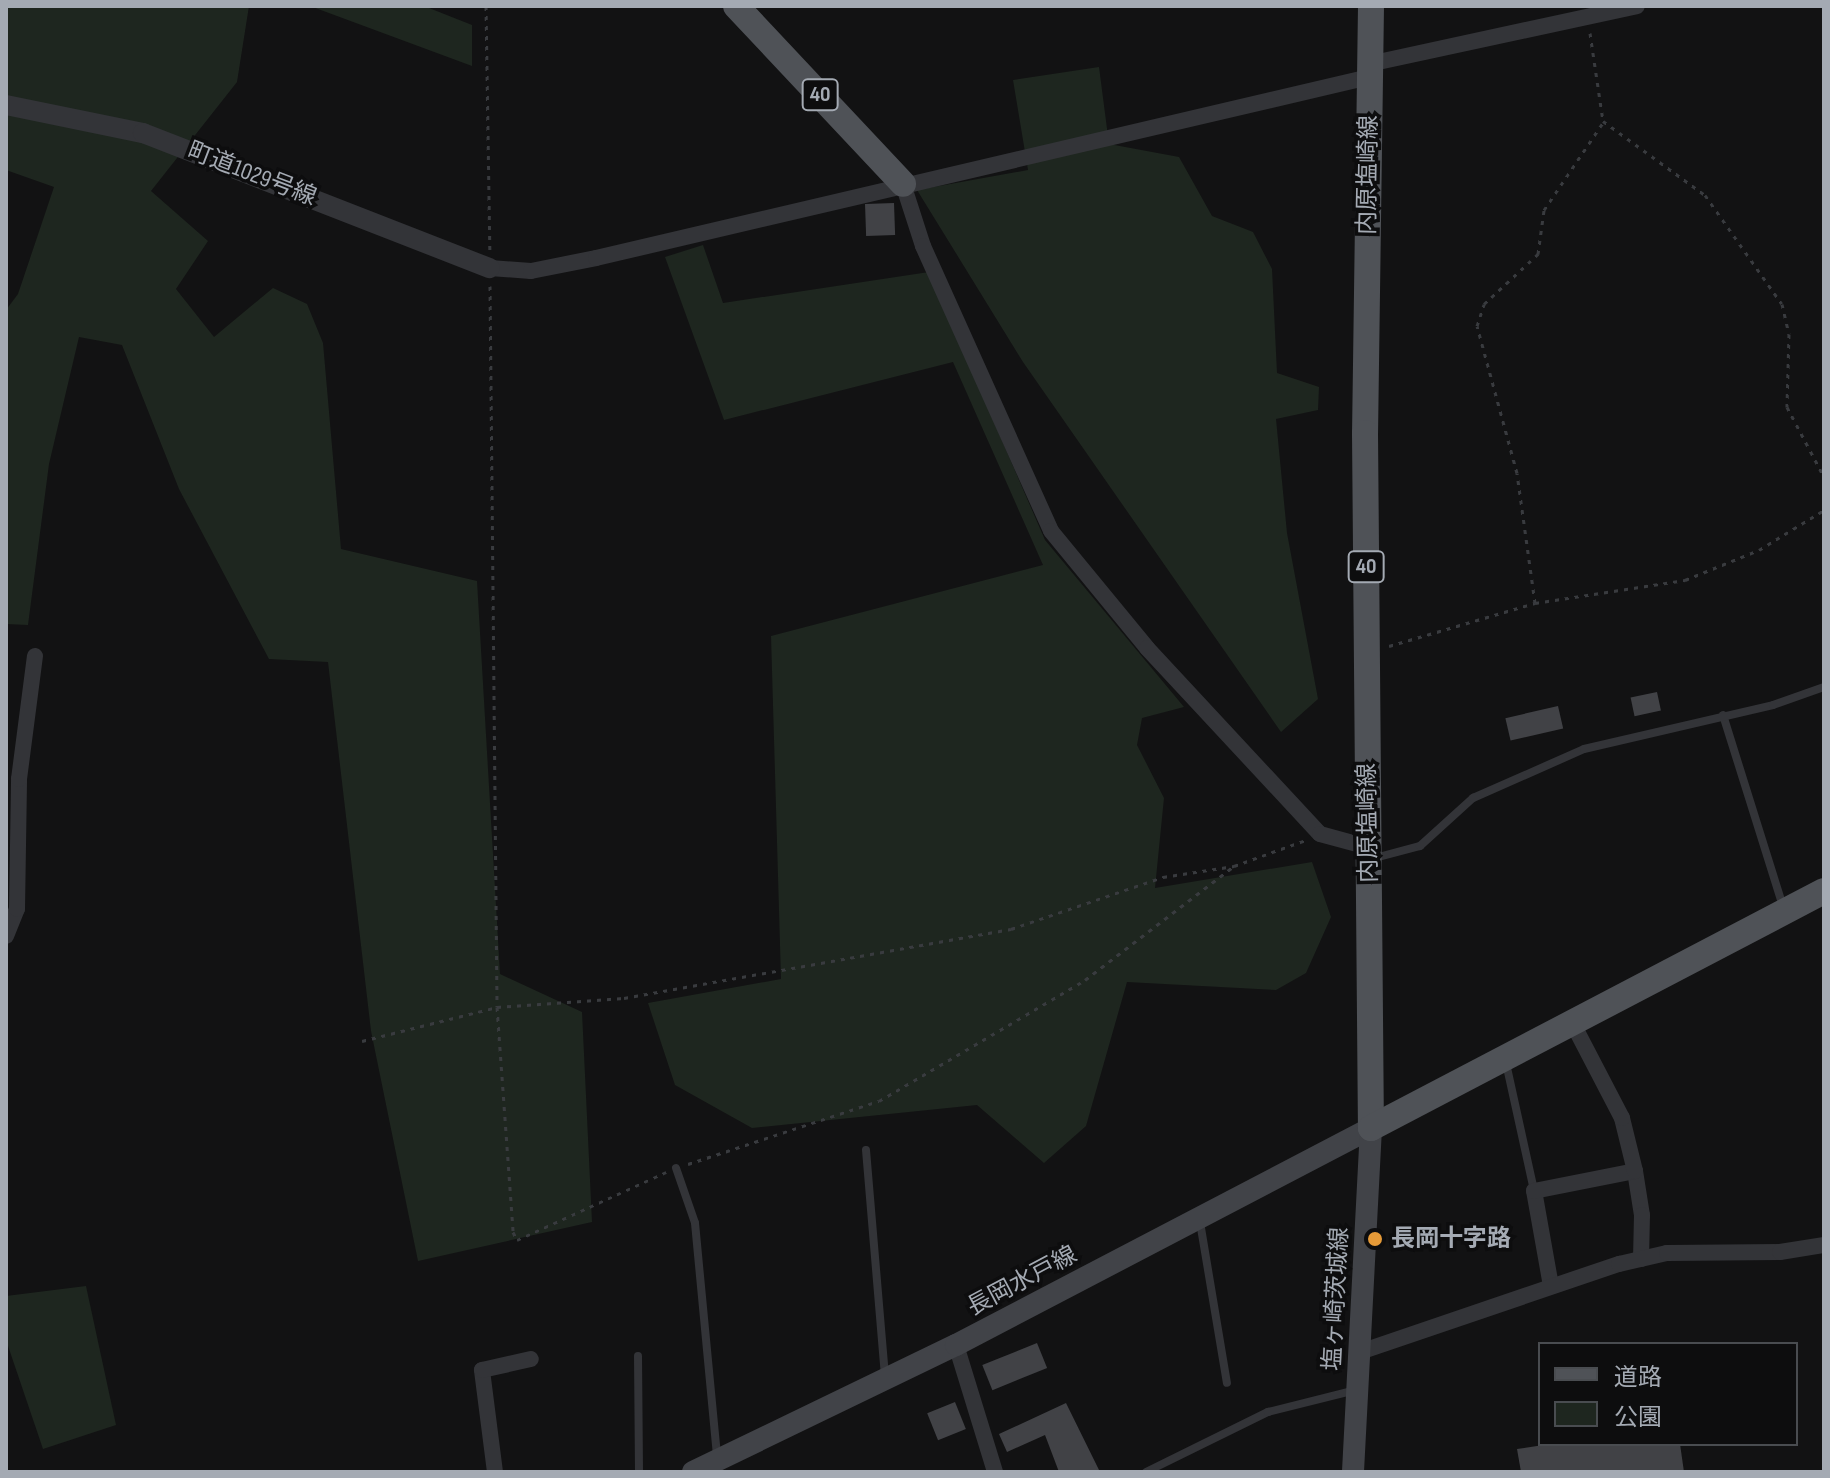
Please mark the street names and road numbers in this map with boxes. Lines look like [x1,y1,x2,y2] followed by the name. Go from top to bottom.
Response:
[800,77,840,113] road number: 40
[1353,115,1383,235] street label: 内原塩崎線
[184,136,320,212] street label: 町道1029号線
[1346,549,1386,585] road number: 40
[1353,763,1383,883] street label: 内原塩崎線
[1318,1226,1354,1372] street label: 塩ヶ崎茨城線
[962,1240,1082,1322] street label: 長岡水戸線

